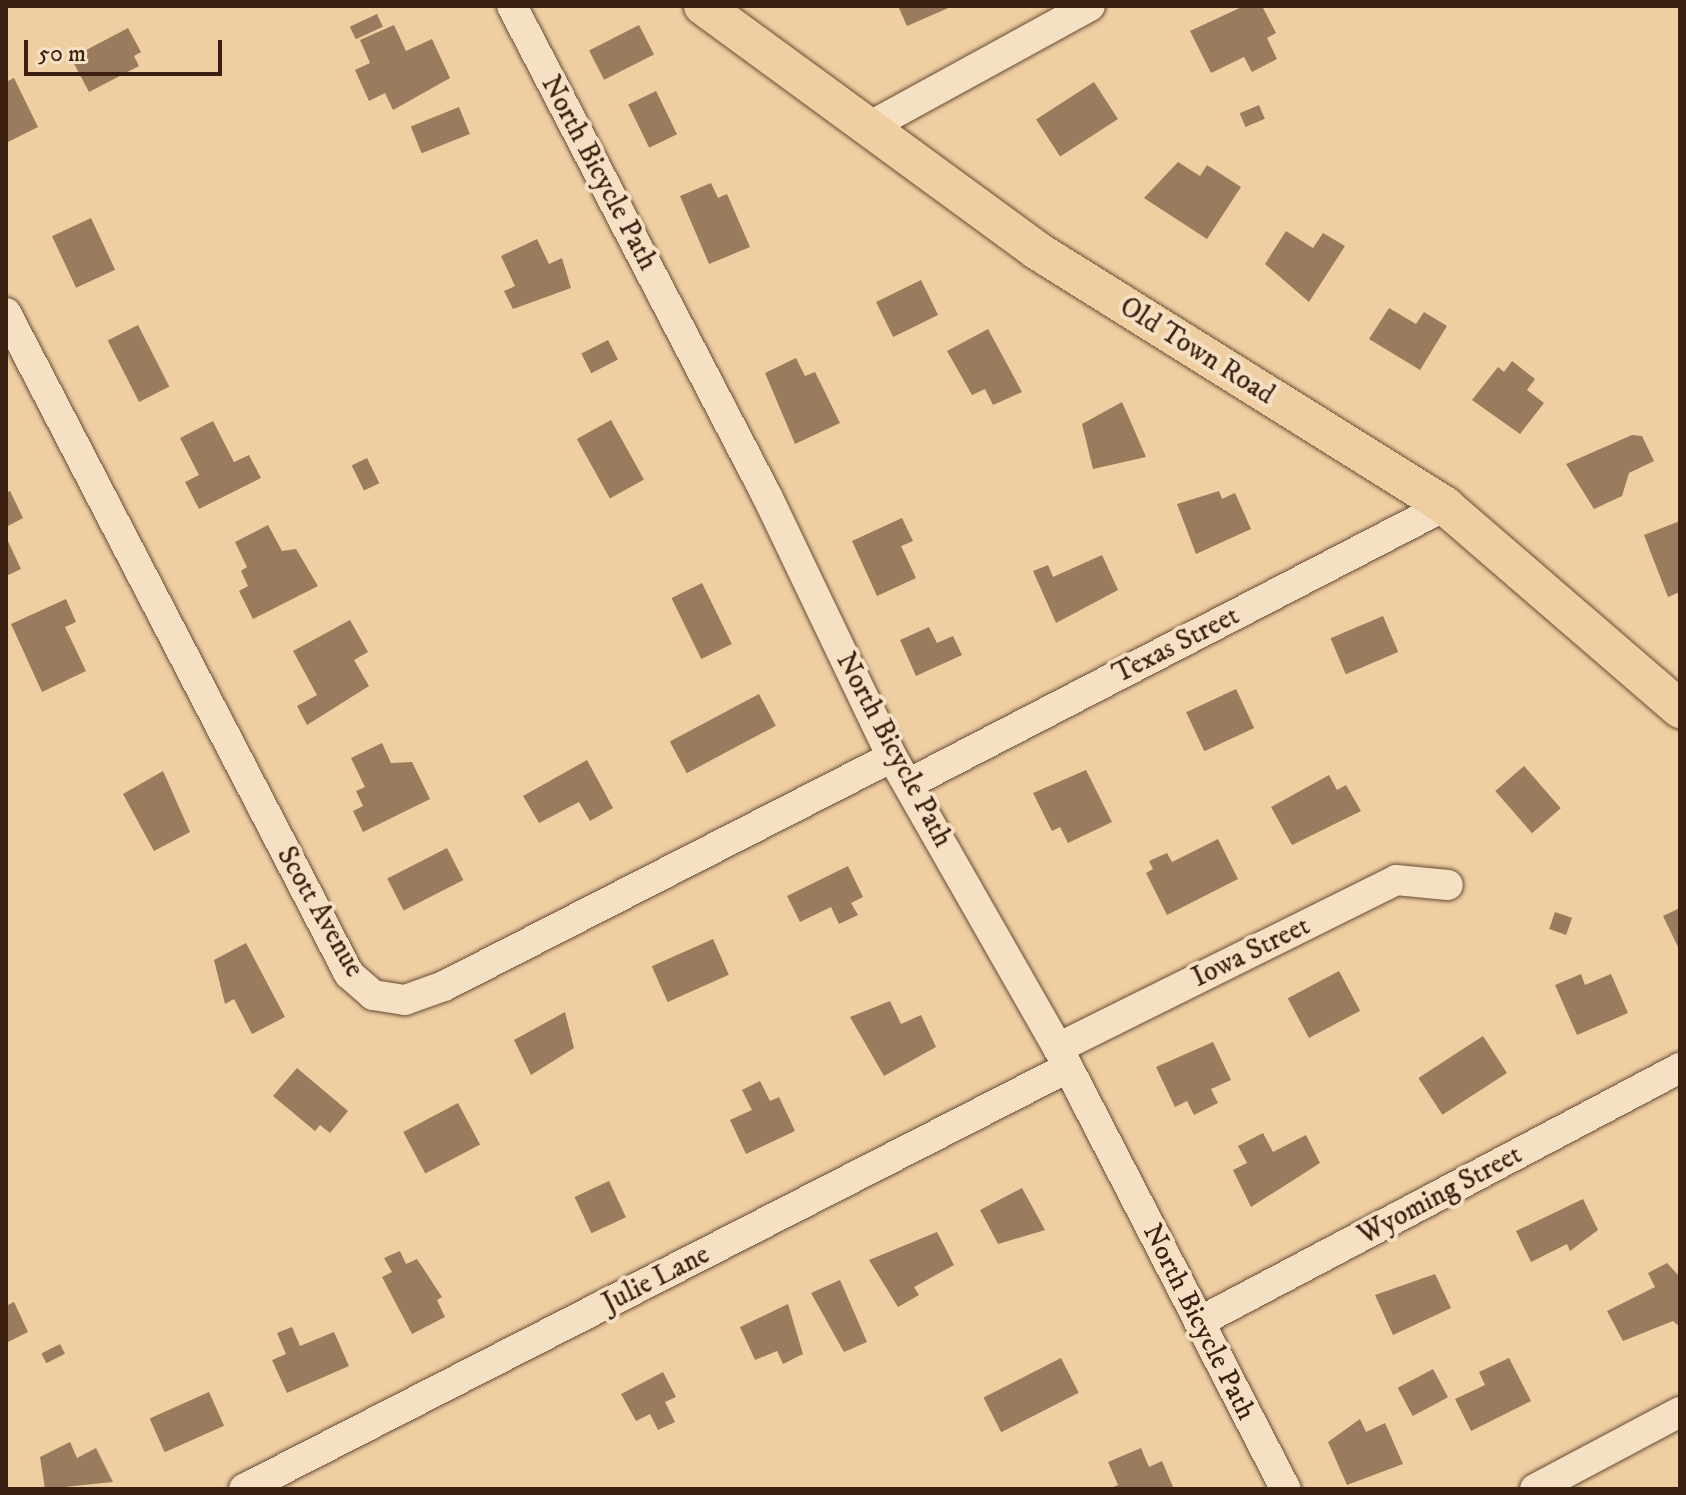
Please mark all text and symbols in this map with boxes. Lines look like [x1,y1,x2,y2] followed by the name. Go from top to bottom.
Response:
[28,24,226,74] scale bar
[38,39,86,69] text: 50 m
[534,70,664,276] street label: North Bicycle Path
[1113,290,1281,412] street label: Old Town Road
[1107,599,1245,691] street label: Texas Street
[829,647,959,853] street label: North Bicycle Path
[269,841,371,983] street label: Scott Avenue
[1187,909,1315,995] street label: Iowa Street
[1352,1138,1528,1252] street label: Wyoming Street
[1135,1218,1263,1426] street label: North Bicycle Path
[597,1238,715,1320] street label: Julie Lane

